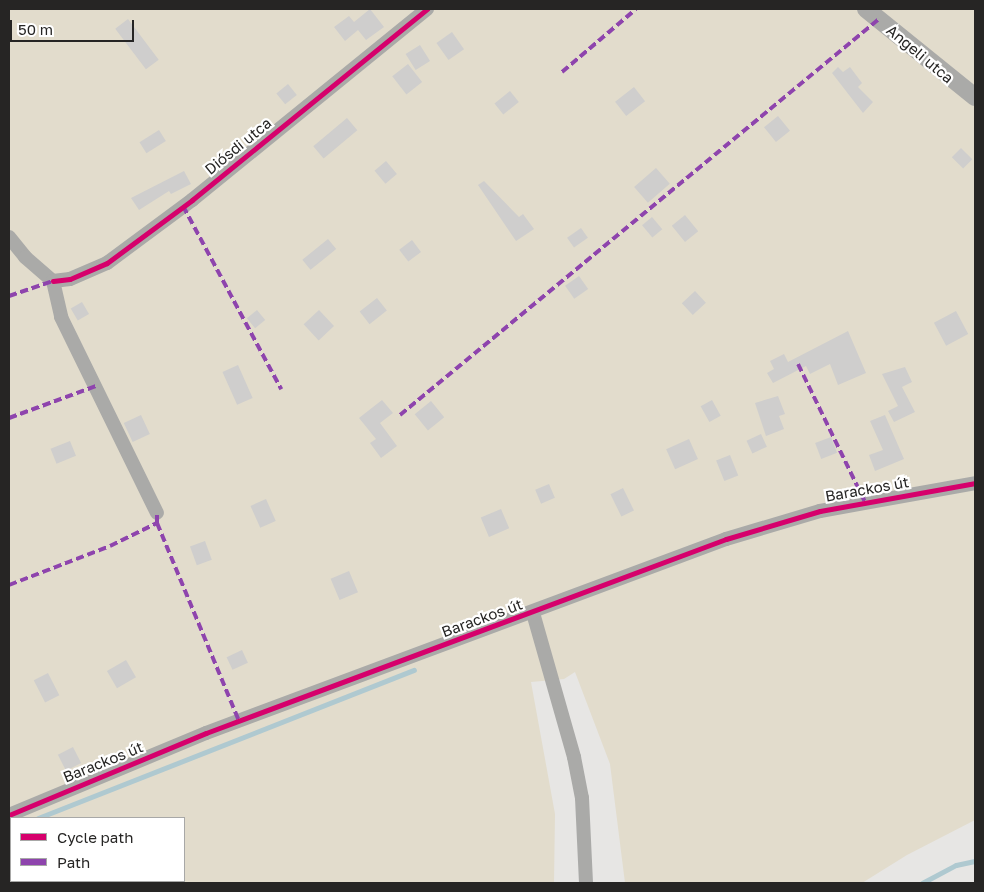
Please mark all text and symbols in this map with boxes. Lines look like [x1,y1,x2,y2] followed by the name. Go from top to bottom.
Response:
[12,10,136,42] scale bar
[18,20,53,38] text: 50 m
[883,21,957,87] street label: Angeli utca
[201,114,275,178] street label: Diósdi utca
[824,473,910,505] street label: Barackos út
[439,595,525,641] street label: Barackos út
[60,738,146,786] street label: Barackos út
[10,817,185,882] legend
[57,828,133,846] text: Cycle path
[57,853,90,871] text: Path

